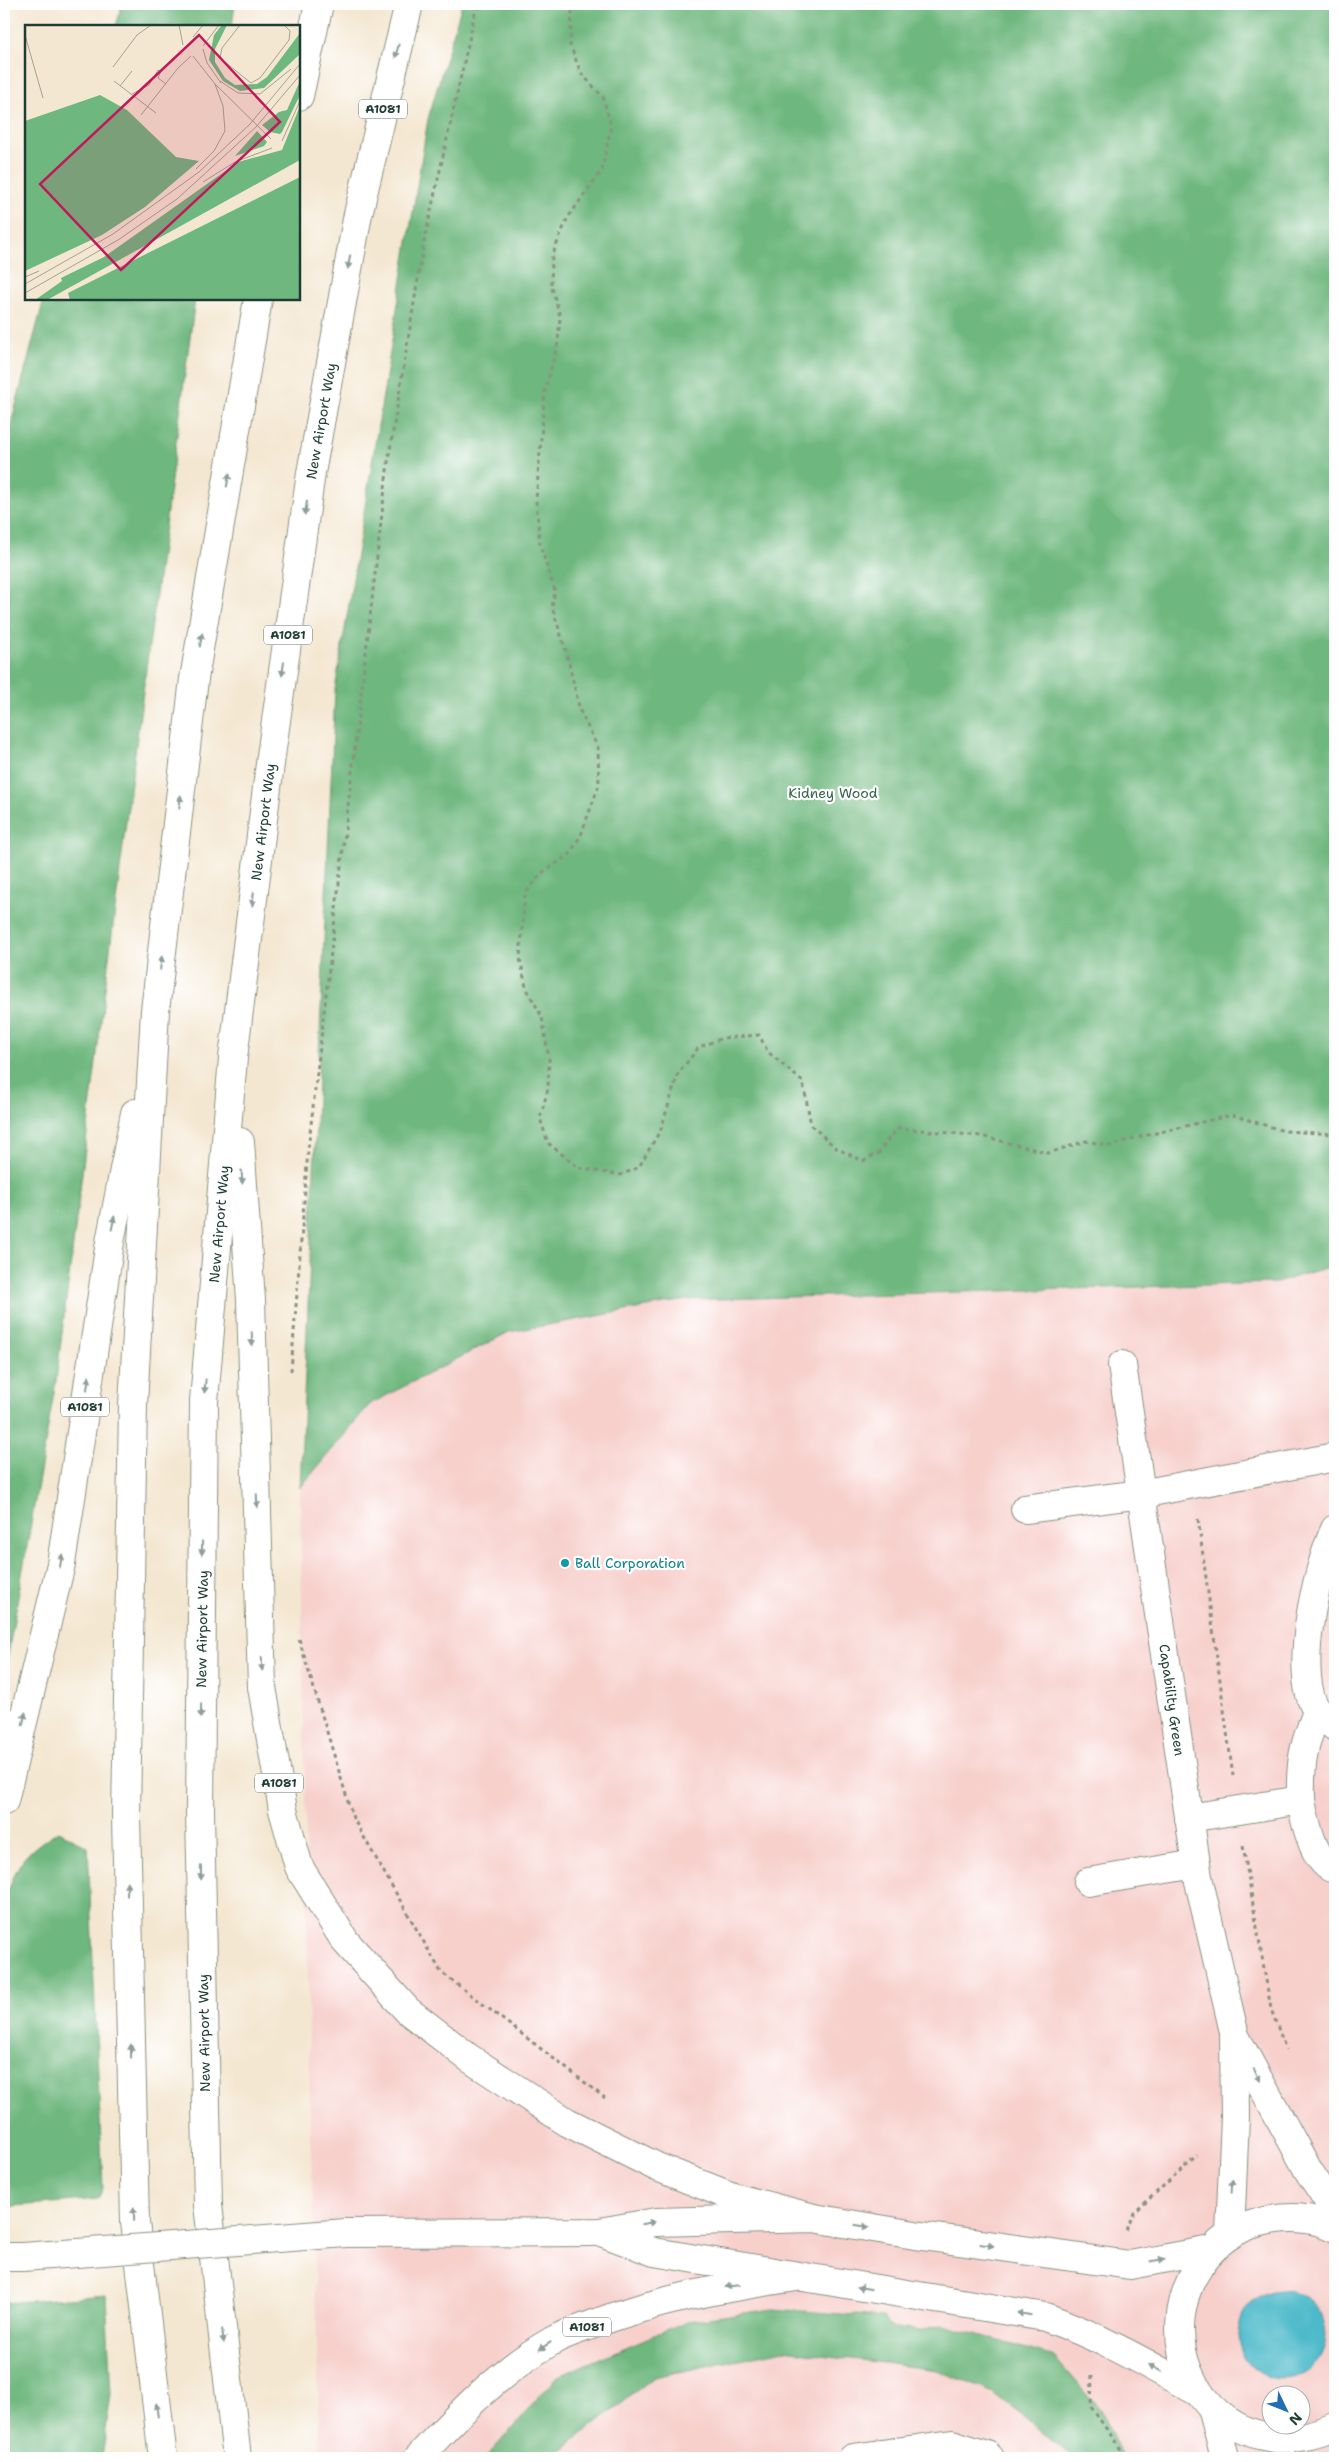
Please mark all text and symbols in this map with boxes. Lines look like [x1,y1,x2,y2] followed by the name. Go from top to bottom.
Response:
[25,25,300,300] inset map
[393,44,401,59] one-way arrow
[359,100,407,118] road number: A1081
[345,254,353,270] one-way arrow
[302,361,340,481] street label: New Airport Way
[224,472,232,488] one-way arrow
[302,500,310,516] one-way arrow
[264,626,312,644] road number: A1081
[197,632,205,648] one-way arrow
[279,661,287,677] one-way arrow
[247,762,279,882] street label: New Airport Way
[788,784,878,802] park label: Kidney Wood
[176,793,184,809] one-way arrow
[249,892,257,908] one-way arrow
[157,955,165,971] one-way arrow
[205,1164,233,1284] street label: New Airport Way
[239,1169,247,1185] one-way arrow
[110,1214,118,1230] one-way arrow
[249,1331,257,1347] one-way arrow
[85,1375,93,1391] one-way arrow
[201,1378,209,1394] one-way arrow
[61,1398,109,1416] road number: A1081
[253,1493,261,1509] one-way arrow
[198,1540,206,1556] one-way arrow
[58,1553,66,1569] one-way arrow
[575,1554,685,1572] place label: Ball Corporation
[559,1557,571,1569] marker: Ball Corporation
[192,1570,212,1688] street label: New Airport Way
[1155,1643,1189,1758] street label: Capability Green
[258,1656,266,1672] one-way arrow
[197,1703,205,1719] one-way arrow
[20,1712,28,1727] one-way arrow
[255,1774,303,1792] road number: A1081
[197,1865,205,1881] one-way arrow
[123,1881,131,1897] one-way arrow
[194,1974,214,2092] street label: New Airport Way
[127,2043,135,2059] one-way arrow
[1253,2068,1261,2083] one-way arrow
[1228,2178,1236,2194] one-way arrow
[130,2205,138,2221] one-way arrow
[640,2219,656,2227] one-way arrow
[854,2223,870,2231] one-way arrow
[979,2241,995,2249] one-way arrow
[1150,2256,1166,2264] one-way arrow
[724,2282,740,2290] one-way arrow
[856,2283,872,2291] one-way arrow
[1016,2309,1032,2317] one-way arrow
[563,2318,611,2336] road number: A1081
[219,2328,227,2344] one-way arrow
[538,2341,552,2351] one-way arrow
[1148,2364,1163,2372] one-way arrow
[1262,2384,1312,2434] north arrow
[153,2402,161,2418] one-way arrow
[1285,2409,1306,2429] text: N

